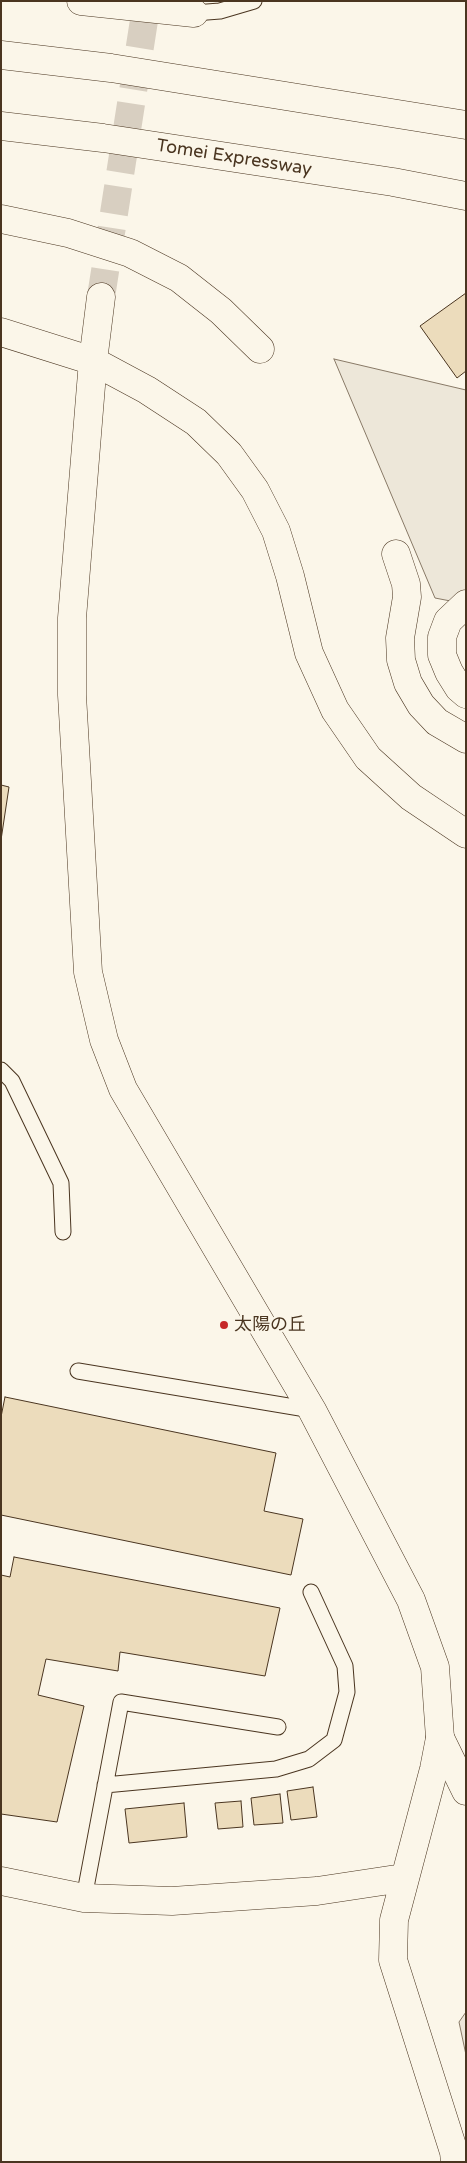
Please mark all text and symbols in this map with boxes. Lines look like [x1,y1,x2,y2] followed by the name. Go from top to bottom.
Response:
[155,135,313,181] street label: Tomei Expressway
[234,1314,306,1336] place label: 太陽の丘
[218,1319,230,1331] marker: 太陽の丘

